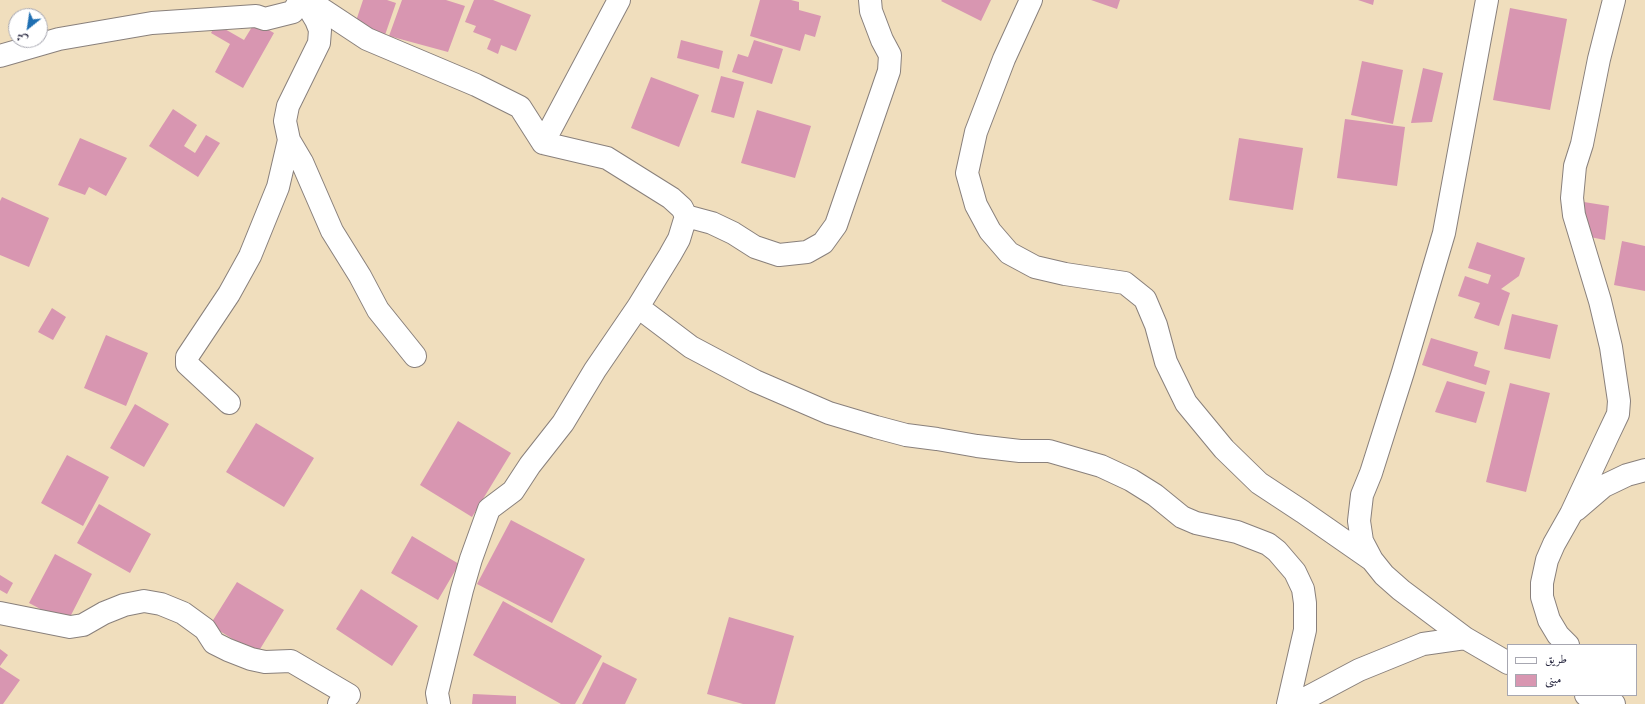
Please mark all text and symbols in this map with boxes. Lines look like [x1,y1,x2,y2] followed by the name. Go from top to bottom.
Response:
[8,8,48,48] north arrow
[14,29,31,47] text: ش
[1507,644,1637,696] legend
[1545,651,1567,667] text: طريق
[1545,671,1561,687] text: مبنى

